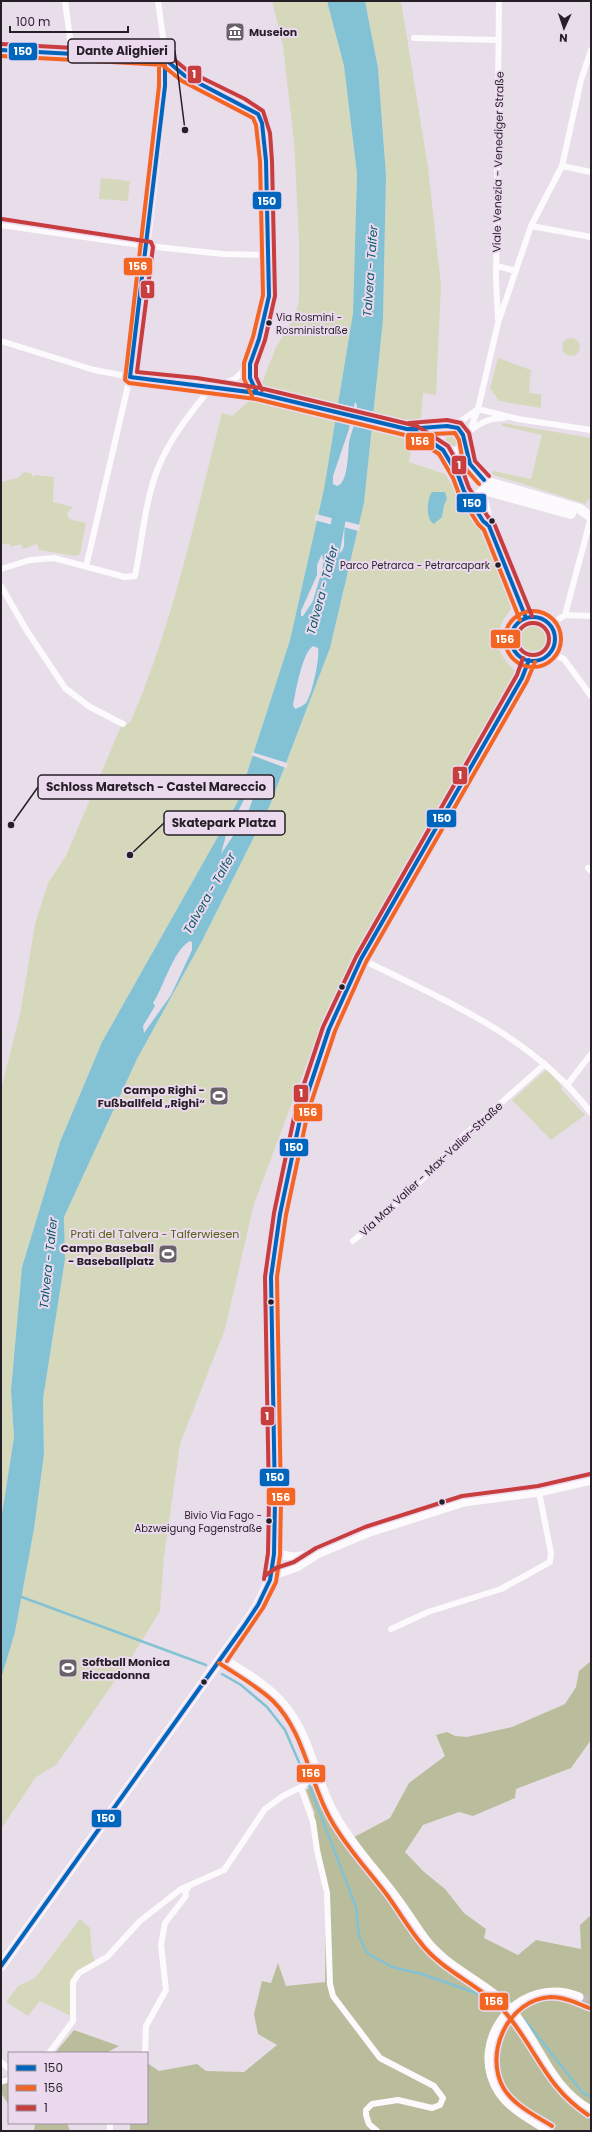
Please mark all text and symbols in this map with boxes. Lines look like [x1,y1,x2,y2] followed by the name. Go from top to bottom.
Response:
[10,8,128,34] scale bar
[544,8,584,48] north arrow
[16,13,50,30] text: 100 m
[224,21,246,43] museum icon: Museion
[249,24,297,40] place label: Museion
[559,30,568,46] text: N
[68,39,175,63] callout: Dante Alighieri
[8,42,38,61] line badge: 150
[76,42,168,59] text: Dante Alighieri
[14,43,32,59] text: 150
[187,65,202,84] line badge: 1
[192,66,196,82] text: 1
[488,71,508,253] street label: Viale Venezia - Venediger Straße
[252,191,282,210] line badge: 150
[258,193,276,209] text: 150
[358,224,382,317] water label: Talvera - Talfer
[123,257,153,276] line badge: 156
[129,258,147,274] text: 156
[140,280,155,299] line badge: 1
[146,281,150,297] text: 1
[276,310,348,338] place label: Via Rosmini - Rosministraße
[264,318,274,328] marker: Via Rosmini - Rosministraße
[405,432,435,451] line badge: 156
[411,433,429,449] text: 156
[451,455,467,475] line badge: 1
[457,457,461,473] text: 1
[456,493,487,513] line badge: 150
[463,495,481,511] text: 150
[487,516,497,526] unlabelled marker
[302,543,342,636] water label: Talvera - Talfer
[340,558,491,573] place label: Parco Petrarca - Petrarcapark
[493,560,503,570] marker: Parco Petrarca - Petrarcapark
[490,629,521,649] line badge: 156
[496,631,514,647] text: 156
[452,766,468,785] line badge: 1
[458,767,462,783] text: 1
[38,775,274,799] callout: Schloss Maretsch - Castel Mareccio
[46,778,266,795] text: Schloss Maretsch - Castel Mareccio
[426,809,457,828] line badge: 150
[433,810,451,826] text: 150
[164,811,285,835] callout: Skatepark Platza
[172,814,276,831] text: Skatepark Platza
[179,849,239,937] water label: Talvera - Talfer
[337,982,347,992] unlabelled marker
[98,1082,205,1111] place label: Campo Righi - Fußballfeld „Righi“
[293,1084,309,1103] line badge: 1
[208,1085,230,1107] sports icon: Campo Righi - Fußballfeld „Righi“
[299,1085,303,1101] text: 1
[356,1098,506,1240] street label: Via Max Valier - Max-Valier-Straße
[293,1103,323,1122] line badge: 156
[299,1104,317,1120] text: 156
[279,1138,309,1157] line badge: 150
[285,1139,303,1155] text: 150
[35,1216,61,1309] water label: Talvera - Talfer
[71,1226,239,1242] park label: Prati del Talvera - Talferwiesen
[61,1240,155,1269] place label: Campo Baseball - Baseballplatz
[157,1243,179,1265] sports icon: Campo Baseball - Baseballplatz
[266,1297,276,1307] unlabelled marker
[260,1406,275,1426] line badge: 1
[265,1408,269,1424] text: 1
[259,1468,290,1487] line badge: 150
[266,1469,284,1485] text: 150
[266,1487,296,1506] line badge: 156
[272,1489,290,1505] text: 156
[437,1497,447,1507] unlabelled marker
[135,1508,262,1536] place label: Bivio Via Fago - Abzweigung Fagenstraße
[264,1516,274,1526] marker: Bivio Via Fago - Abzweigung Fagenstraße
[82,1654,170,1683] place label: Softball Monica Riccadonna
[57,1657,79,1679] sports icon: Softball Monica Riccadonna
[199,1677,209,1687] unlabelled marker
[296,1764,326,1783] line badge: 156
[302,1765,320,1781] text: 156
[91,1809,122,1828] line badge: 150
[97,1810,115,1826] text: 150
[479,1992,509,2011] line badge: 156
[485,1993,503,2009] text: 156
[8,2052,148,2124] legend
[44,2059,63,2076] text: 150
[44,2079,63,2096] text: 156
[44,2099,48,2116] text: 1

